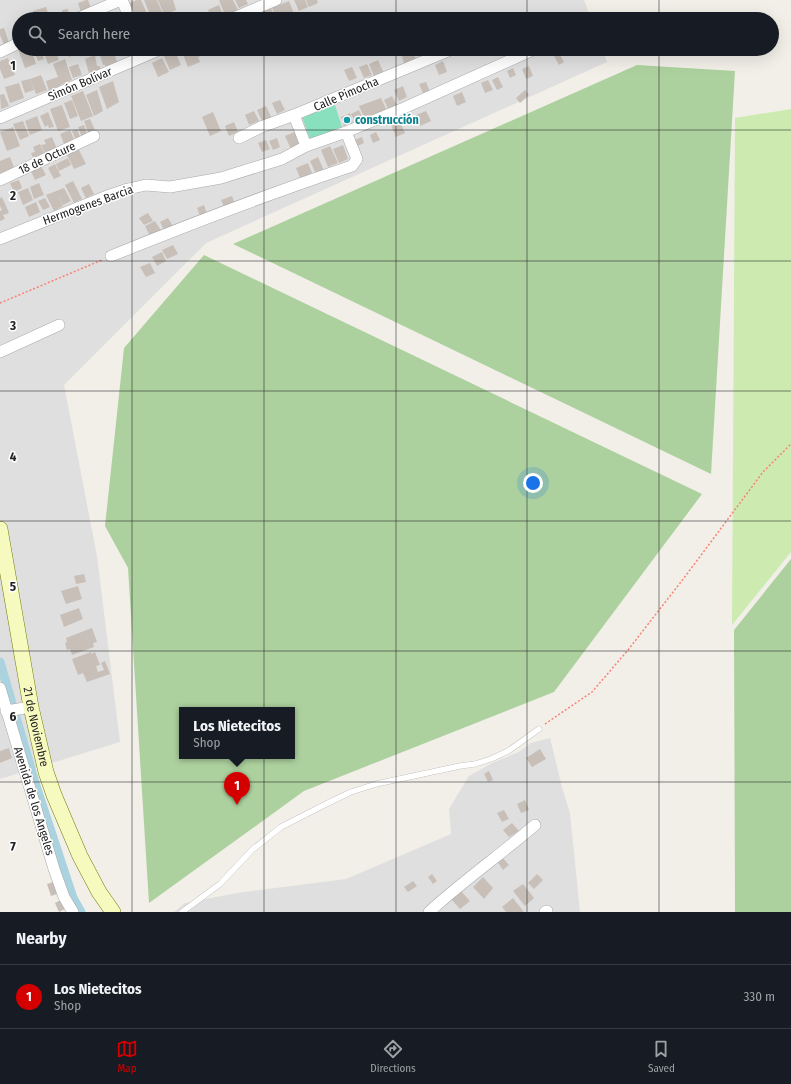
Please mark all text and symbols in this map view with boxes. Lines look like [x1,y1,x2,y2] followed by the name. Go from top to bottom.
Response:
[12,12,779,56] search box
[26,23,48,45] icon: search
[58,25,130,43] text: Search here
[10,58,16,73] text: 1
[46,64,115,104] street label: Simón Bolívar
[312,74,381,114] street label: Calle Pimocha
[355,113,419,127] place label: construcción
[342,115,352,125] marker: construcción
[16,139,78,177] street label: 18 de Octure
[41,182,135,228] street label: Hermogenes Barcia
[9,188,16,203] text: 2
[9,318,16,333] text: 3
[10,449,17,464] text: 4
[523,473,543,493] your location
[10,579,16,594] text: 5
[21,686,52,768] street label: 21 de Noviembre
[179,707,295,759] popup
[10,709,17,724] text: 6
[193,717,281,735] text: Los Nietecitos
[193,735,220,750] text: Shop
[11,745,57,857] street label: Avenida de los Angeles
[224,772,250,805] pin: 1
[10,839,16,854] text: 7
[16,928,67,949] text: Nearby
[54,980,141,998] text: Los Nietecitos
[26,989,32,1004] text: 1
[743,989,775,1004] text: 330 m
[54,998,81,1013] text: Shop
[116,1038,138,1075] tab: Map
[370,1038,416,1075] tab: Directions
[648,1038,675,1075] tab: Saved

